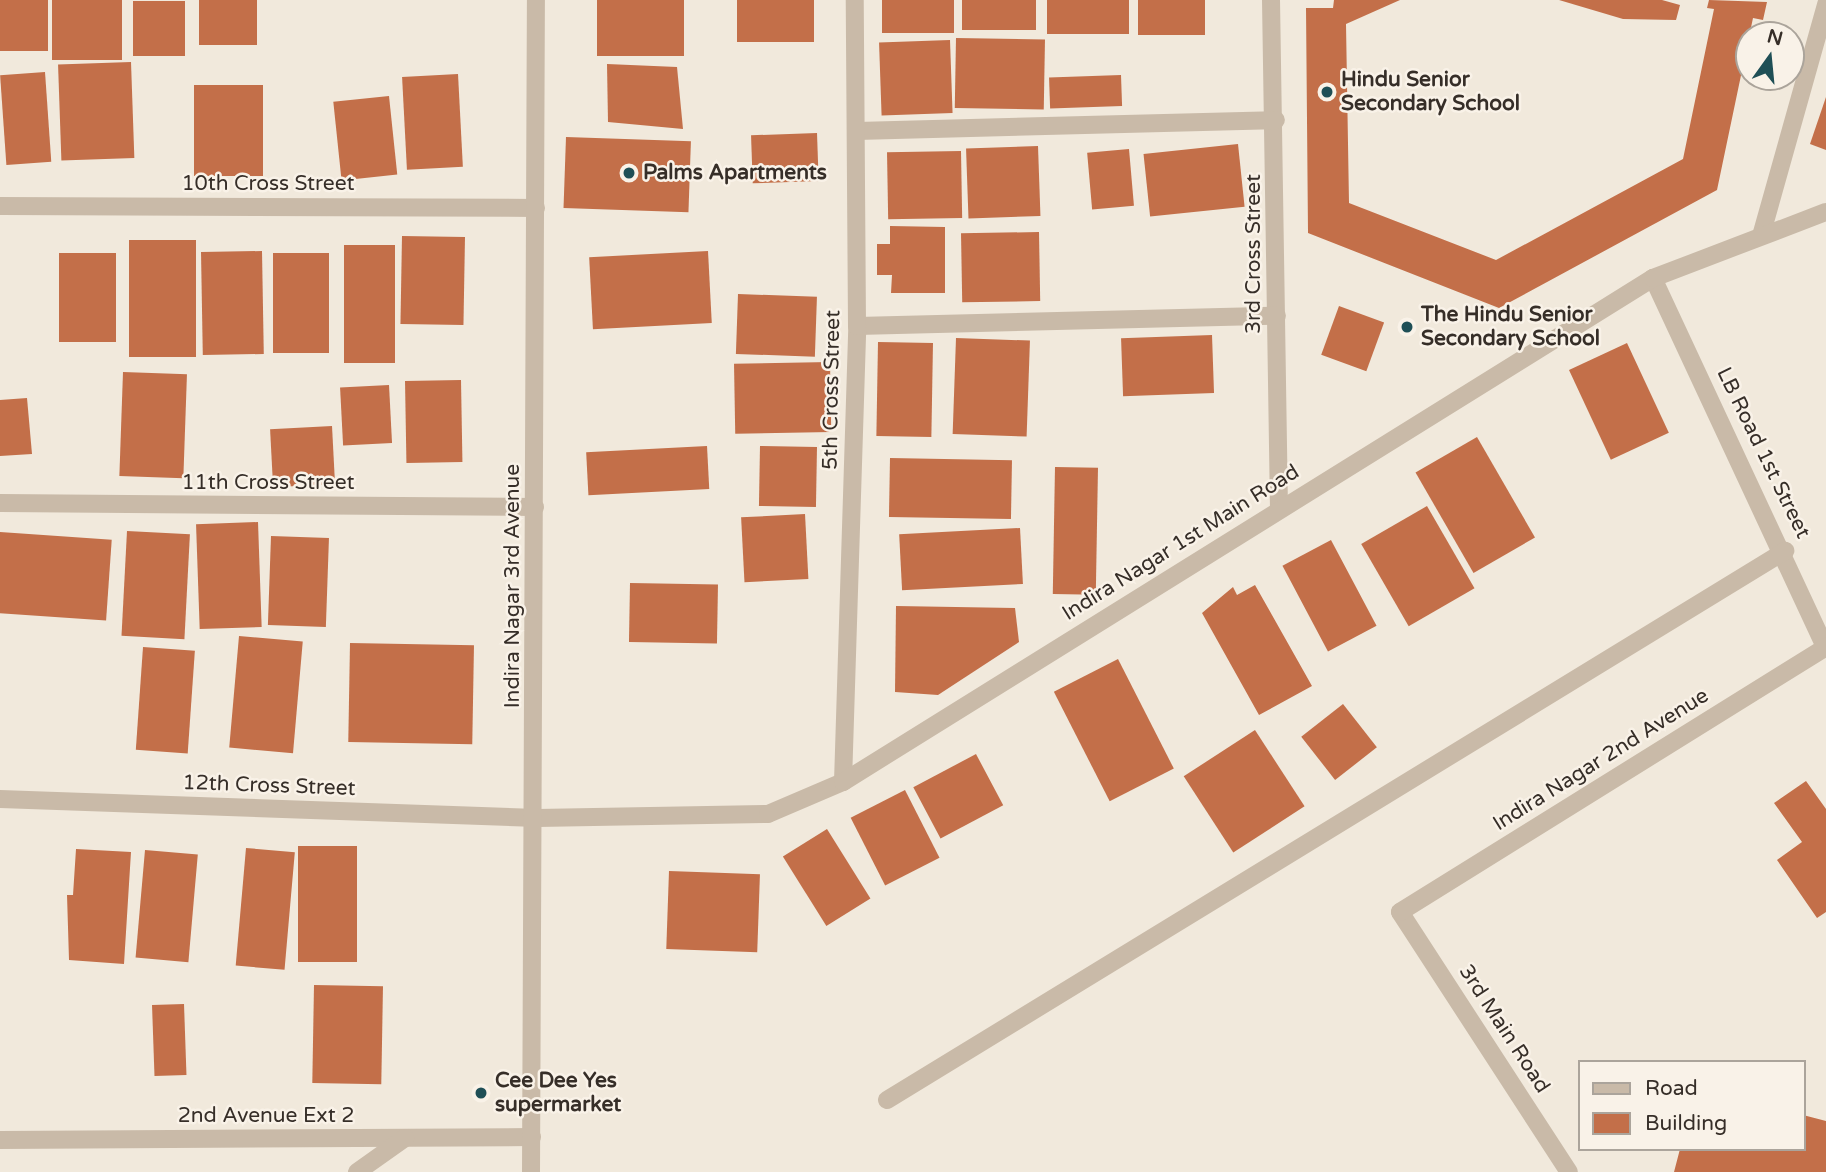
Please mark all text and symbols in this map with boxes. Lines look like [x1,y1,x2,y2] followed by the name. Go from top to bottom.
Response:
[1735,21,1805,91] north arrow
[1765,25,1785,50] text: N
[1341,67,1520,117] place label: Hindu Senior Secondary School
[1319,84,1335,100] marker: Hindu Senior Secondary School
[643,160,827,186] place label: Palms Apartments
[621,165,637,181] marker: Palms Apartments
[181,171,355,197] street label: 10th Cross Street
[1241,174,1267,334] street label: 3rd Cross Street
[1421,302,1600,352] place label: The Hindu Senior Secondary School
[818,310,846,470] street label: 5th Cross Street
[1399,319,1415,335] marker: The Hindu Senior Secondary School
[1711,363,1815,543] street label: LB Road 1st Street
[1058,460,1304,626] street label: Indira Nagar 1st Main Road
[500,464,526,708] street label: Indira Nagar 3rd Avenue
[181,470,355,496] street label: 11th Cross Street
[1489,683,1713,837] street label: Indira Nagar 2nd Avenue
[182,770,356,802] street label: 12th Cross Street
[1453,960,1555,1098] street label: 3rd Main Road
[1577,1060,1805,1151] legend
[495,1068,621,1118] place label: Cee Dee Yes supermarket
[1645,1076,1698,1101] text: Road
[473,1085,489,1101] marker: Cee Dee Yes supermarket
[178,1103,354,1129] street label: 2nd Avenue Ext 2
[1645,1111,1727,1136] text: Building

